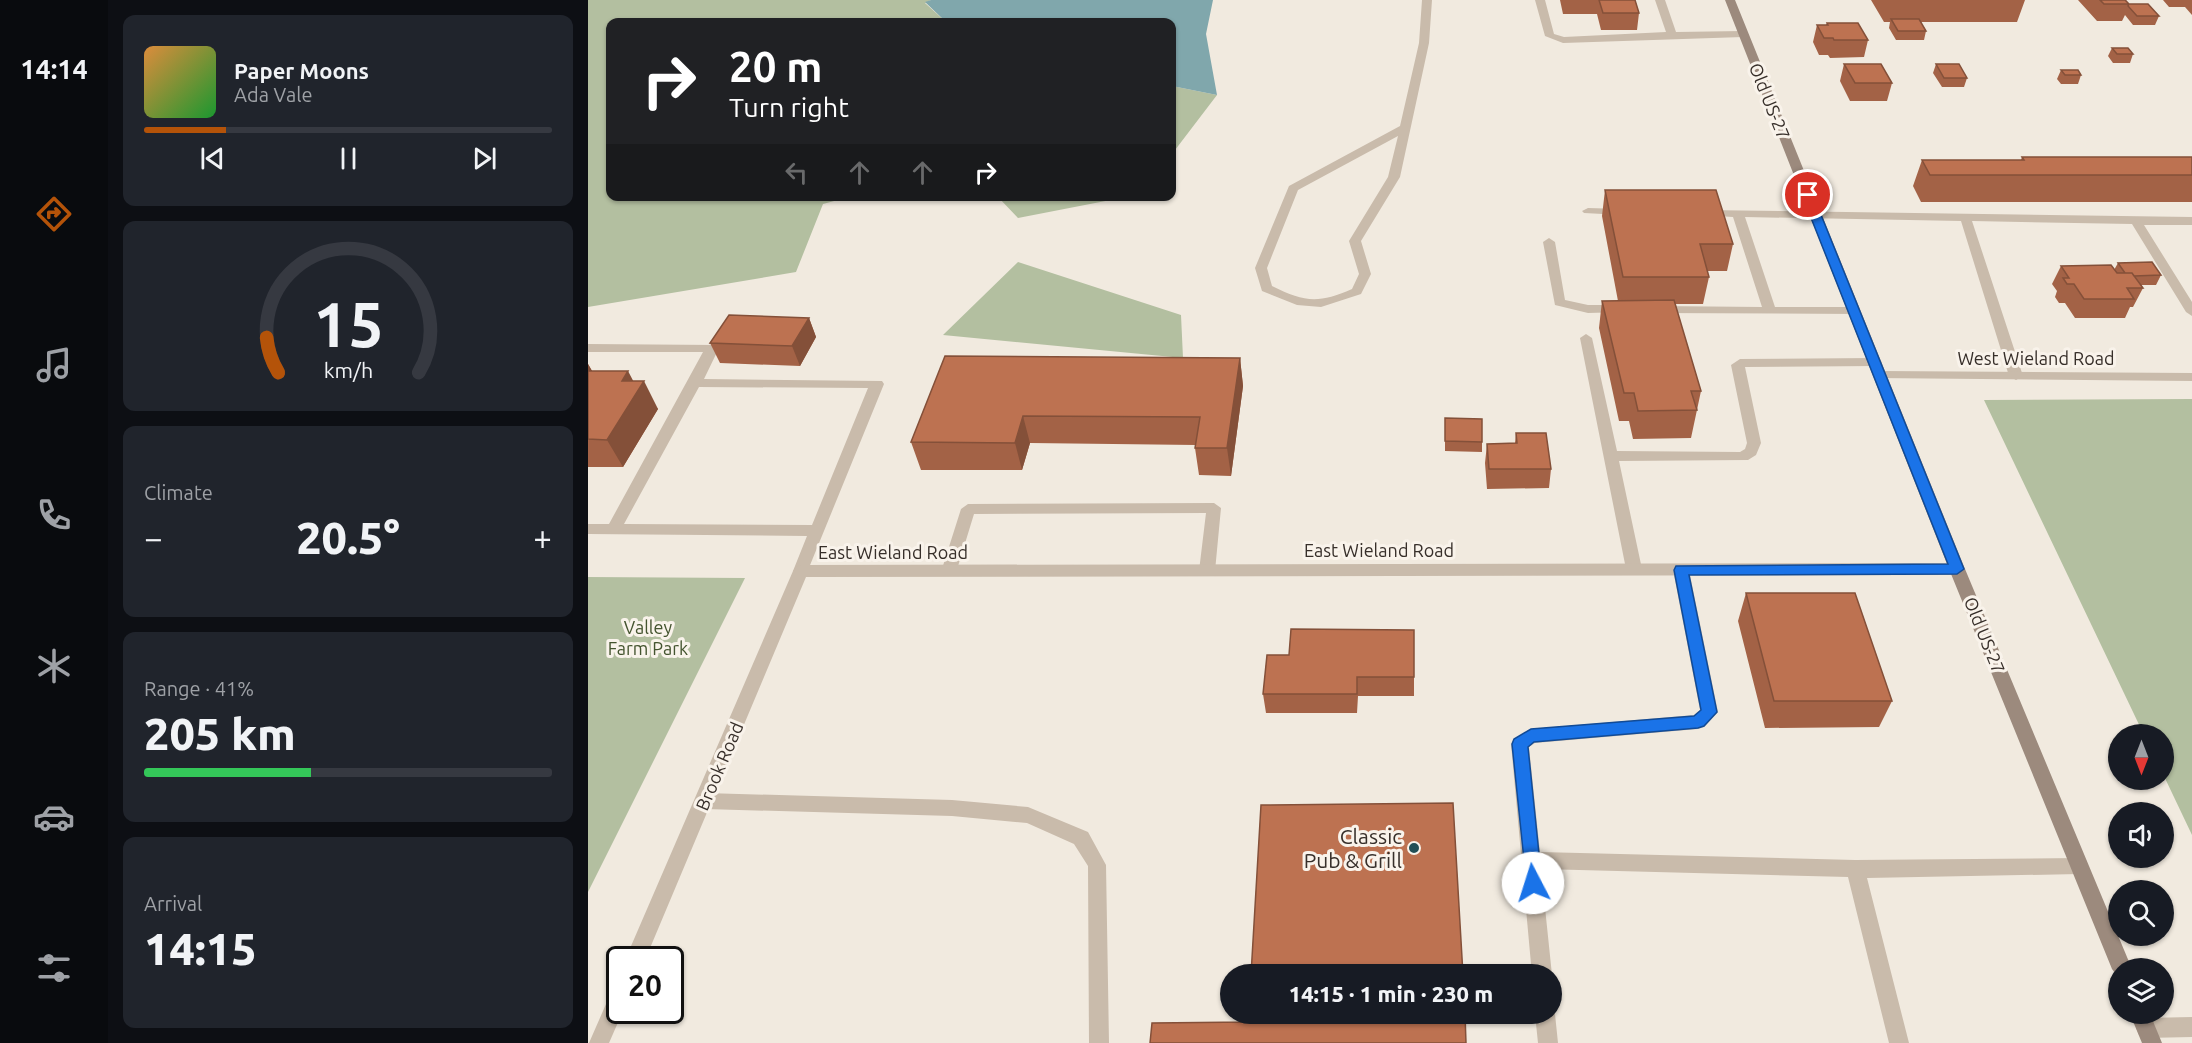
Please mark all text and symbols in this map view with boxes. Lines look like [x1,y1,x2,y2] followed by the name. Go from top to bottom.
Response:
[630,42,708,120] icon: right
[729,43,823,90] text: 20 m
[20,54,88,84] text: 14:14
[234,58,369,83] text: Paper Moons
[1746,60,1794,142] street label: Old US-27
[234,83,312,106] text: Ada Vale
[729,92,849,122] text: Turn right
[196,142,229,175] icon: previous
[332,142,365,175] icon: pause
[468,142,501,175] icon: next
[780,156,813,189] icon: left
[843,156,876,189] icon: ahead
[906,156,939,189] icon: ahead
[969,156,1002,189] icon: right
[1782,169,1833,220] pin
[1791,178,1824,211] icon: arrive
[33,193,75,235] icon: directions
[313,289,383,359] text: 15
[33,344,75,386] icon: music
[1957,348,2115,368] street label: West Wieland Road
[323,358,373,382] text: km/h
[144,481,213,504] text: Climate
[33,494,75,536] icon: phone
[296,512,400,563] text: 20.5°
[144,519,163,556] text: −
[533,519,552,556] text: +
[1304,540,1454,560] street label: East Wieland Road
[818,542,968,562] street label: East Wieland Road
[1961,594,2009,676] street label: Old US-27
[608,617,688,658] park label: Valley Farm Park
[33,645,75,687] icon: climate
[144,677,254,700] text: Range · 41%
[144,708,296,759] text: 205 km
[691,719,747,813] street label: Brook Road
[2108,724,2174,790] north arrow
[2108,724,2174,1024] map controls
[33,796,75,838] icon: car
[2108,802,2174,868] button: sound
[1304,824,1402,872] place label: Classic Pub & Grill
[1407,841,1421,855] marker: Classic Pub & Grill
[1501,851,1565,915] position arrow
[2108,880,2174,946] button: search
[144,892,202,915] text: Arrival
[144,923,257,974] text: 14:15
[606,946,684,1024] speed limit sign: 20
[33,947,75,989] icon: filters
[2108,958,2174,1024] button: layers
[1289,981,1493,1006] text: 14:15 · 1 min · 230 m

